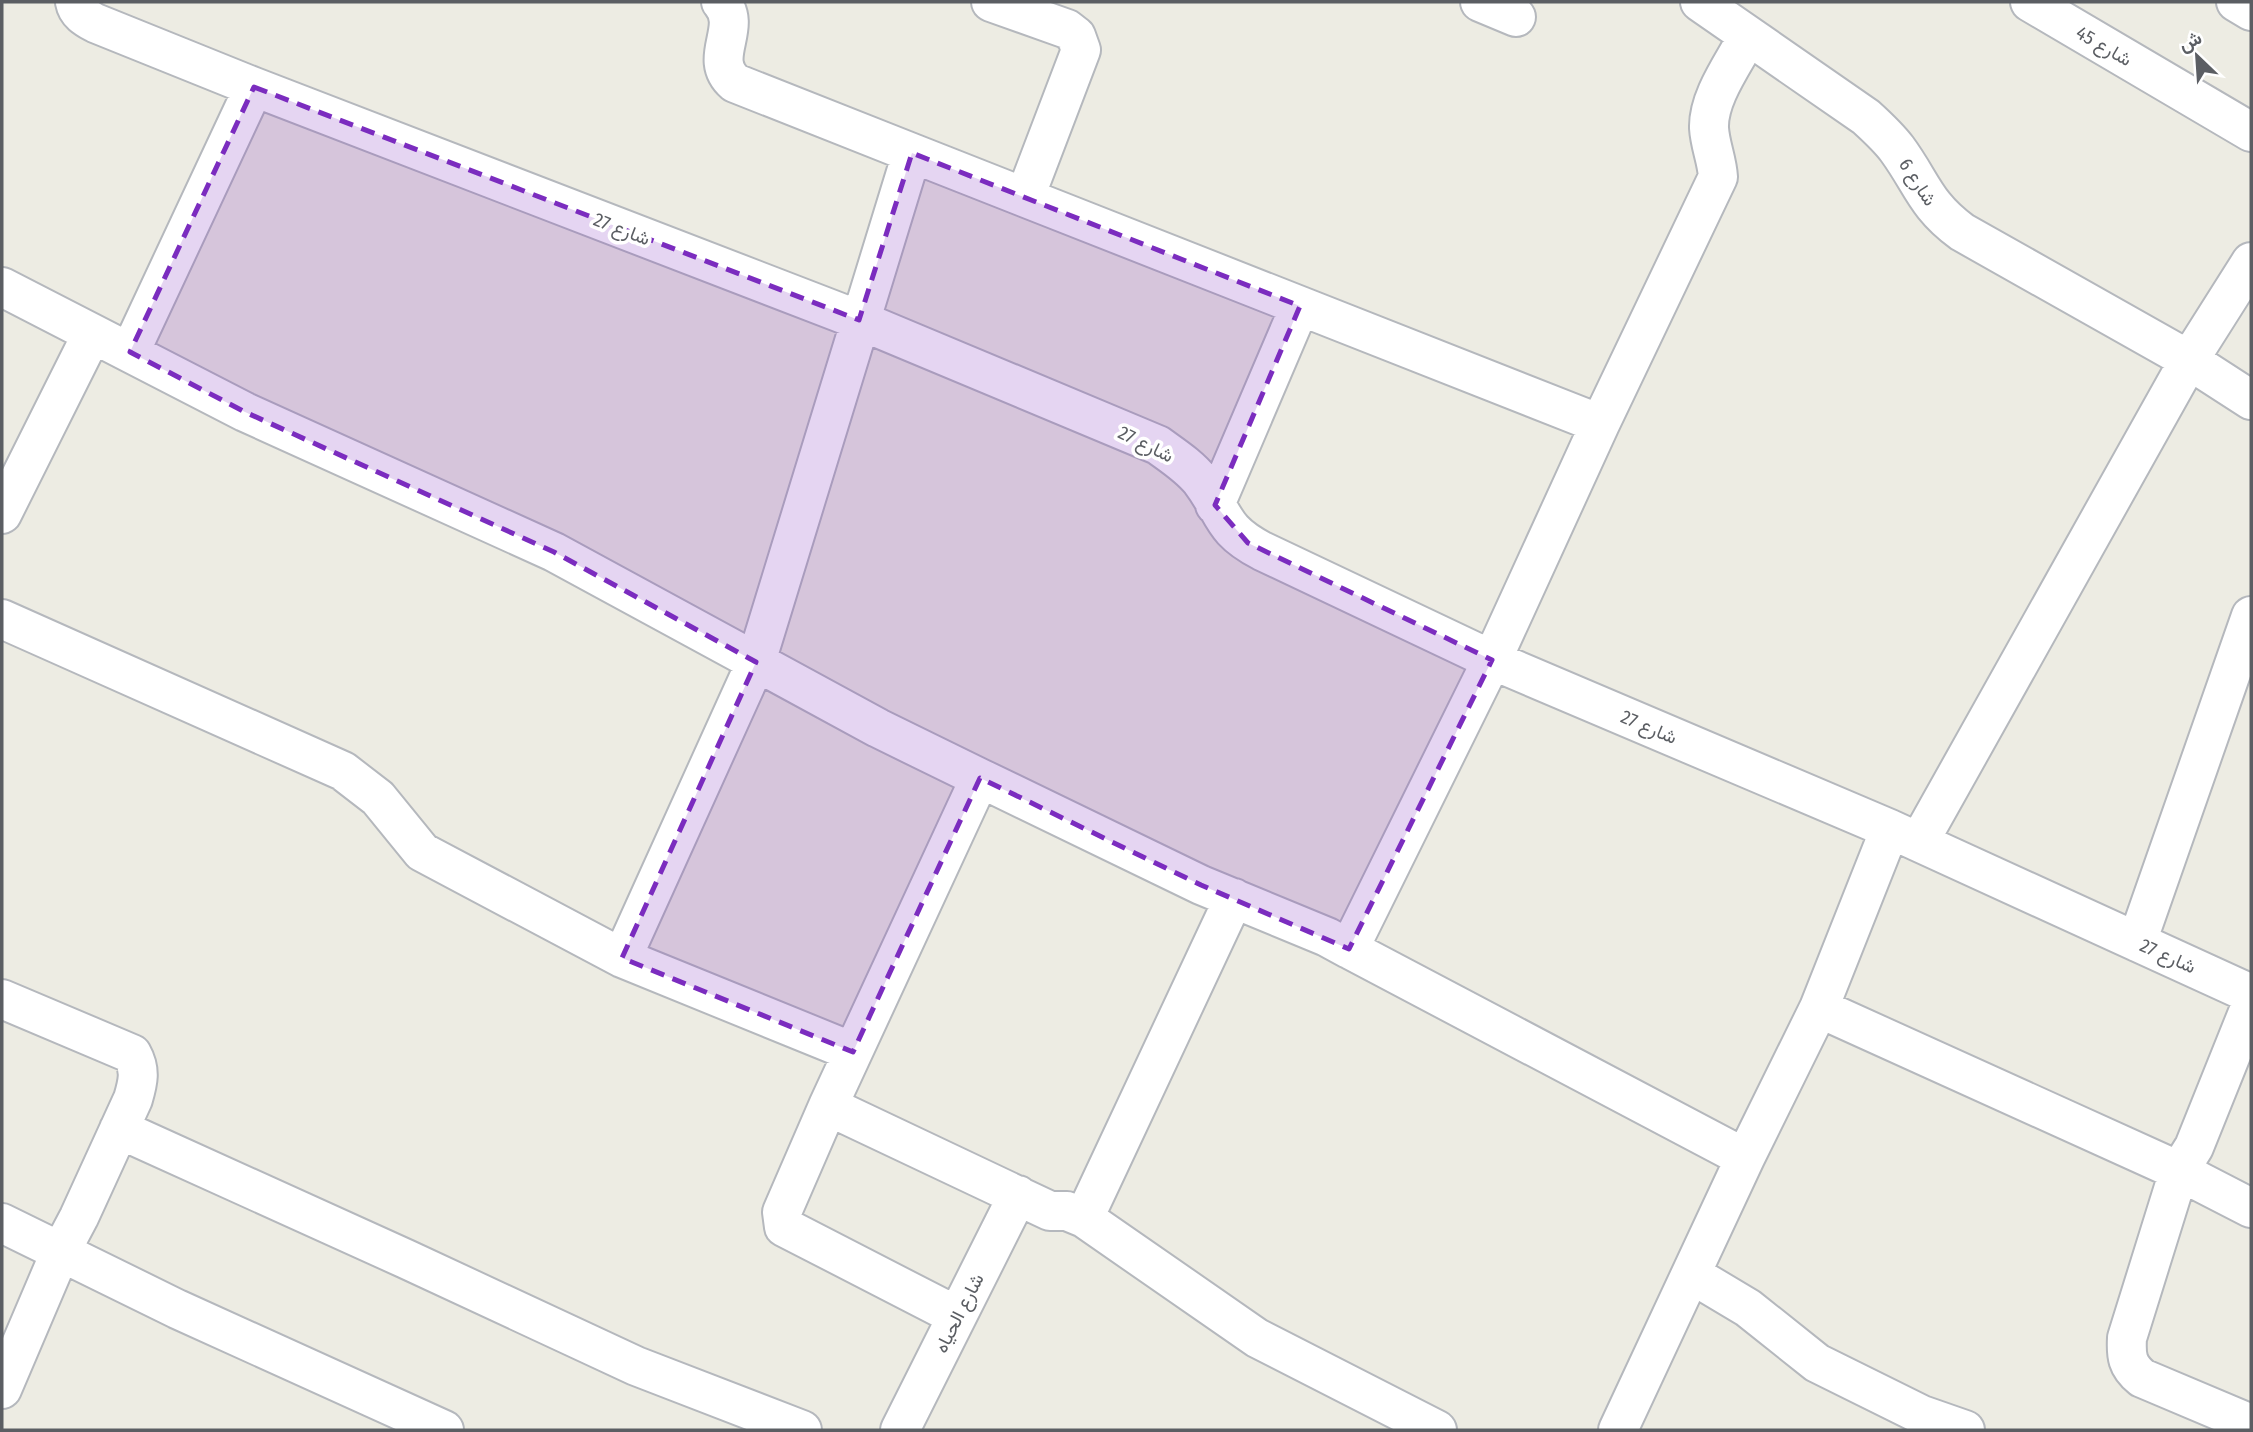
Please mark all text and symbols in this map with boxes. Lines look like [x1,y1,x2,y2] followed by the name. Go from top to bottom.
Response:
[2072,21,2136,72] street label: شارع 45
[2162,21,2232,91] north arrow
[2175,26,2205,56] text: ش
[1893,154,1942,211] street label: شارع 6
[590,208,654,251] street label: شارع 27
[1114,421,1177,468] street label: شارع 27
[1617,705,1680,750] street label: شارع 27
[2136,934,2199,979] street label: شارع 27
[929,1269,990,1357] street label: شارع الحياه

